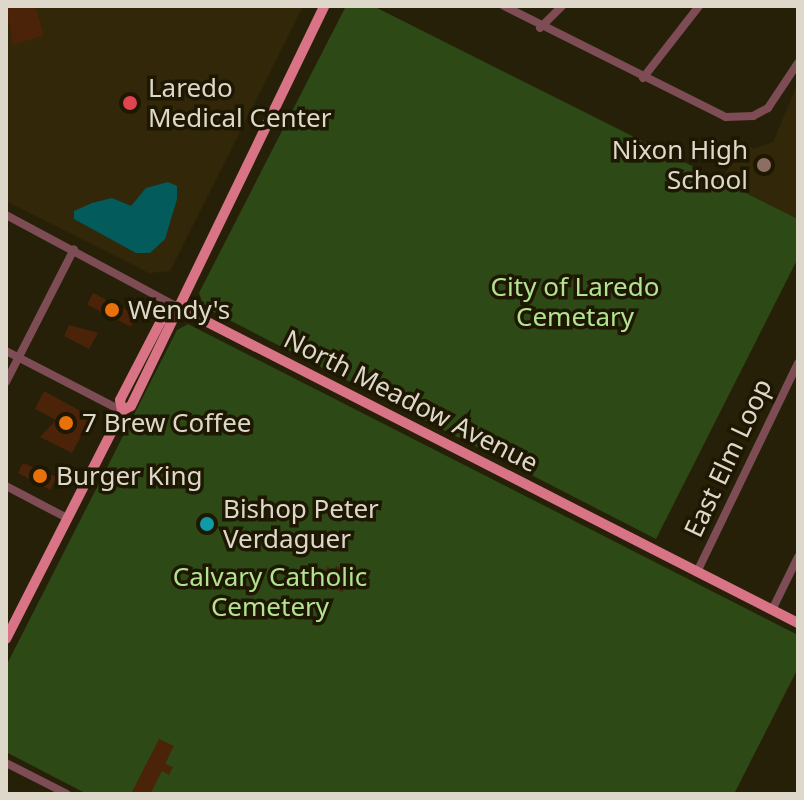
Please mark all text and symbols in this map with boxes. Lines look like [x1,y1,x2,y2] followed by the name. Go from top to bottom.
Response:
[148,72,331,134] place label: Laredo Medical Center
[119,92,141,114] marker: Laredo Medical Center
[612,134,748,196] place label: Nixon High School
[755,156,773,174] marker: Nixon High School
[491,271,659,332] park label: City of Laredo Cemetary
[128,294,230,326] place label: Wendy's
[103,301,121,319] marker: Wendy's
[279,323,543,479] street label: North Meadow Avenue
[678,374,778,542] street label: East Elm Loop
[82,407,251,439] place label: 7 Brew Coffee
[57,414,75,432] marker: 7 Brew Coffee
[56,460,202,492] place label: Burger King
[31,467,49,485] marker: Burger King
[223,493,379,554] place label: Bishop Peter Verdaguer
[198,515,216,533] marker: Bishop Peter Verdaguer
[173,561,367,622] park label: Calvary Catholic Cemetery

